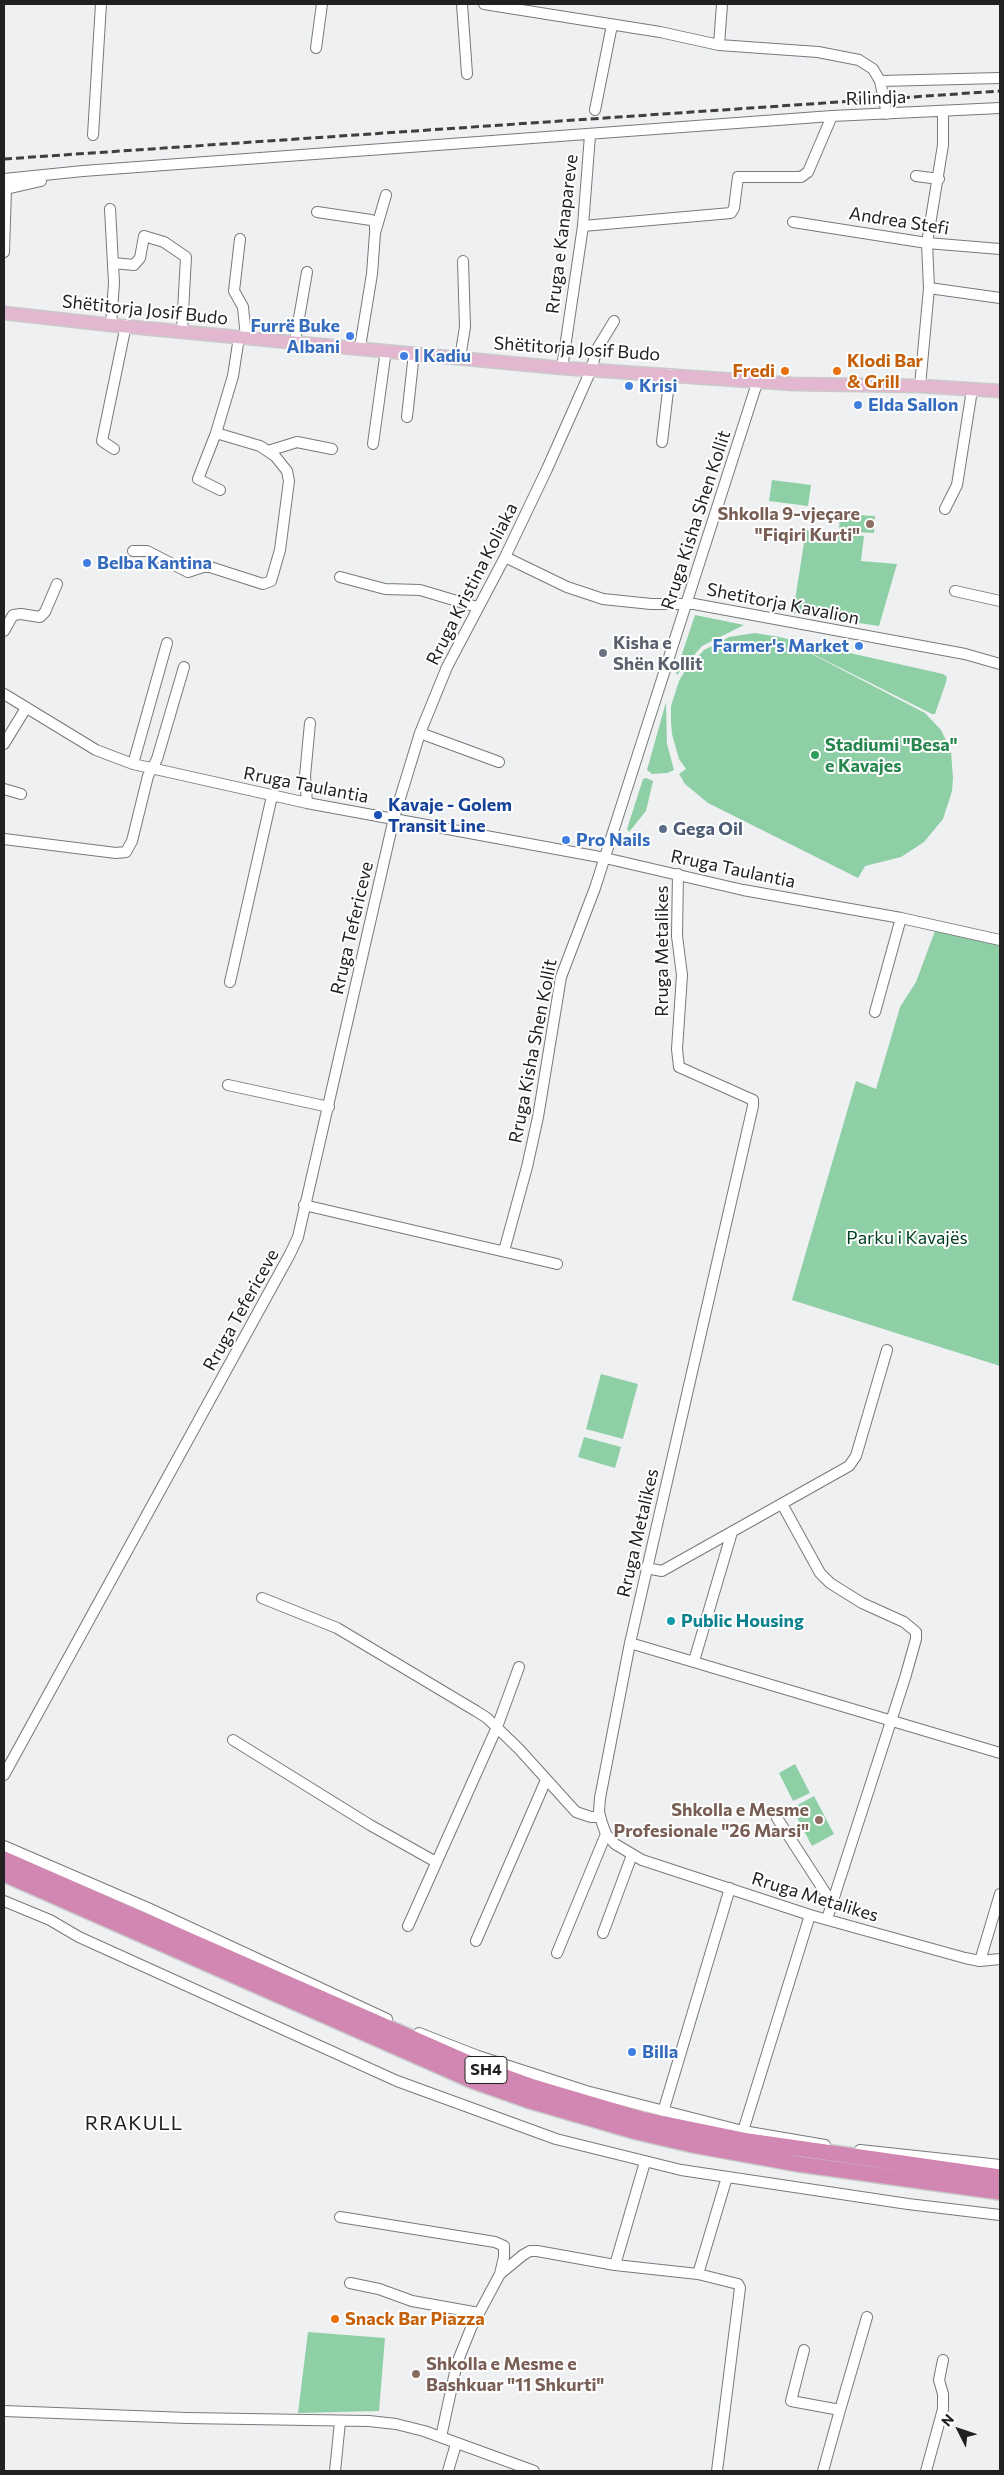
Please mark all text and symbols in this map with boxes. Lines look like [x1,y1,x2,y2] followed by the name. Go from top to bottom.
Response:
[845,86,907,110] street label: Rilindja
[541,153,583,315] street label: Rruga e Kanapareve
[847,202,951,240] street label: Andrea Stefi
[61,291,229,329] street label: Shëtitorja Josif Budo
[250,315,340,358] place label: Furrë Buke Albani
[344,330,356,342] marker: Furrë Buke Albani
[493,332,661,366] street label: Shëtitorja Josif Budo
[414,345,471,367] place label: I Kadiu
[398,350,410,362] marker: I Kadiu
[847,350,923,392] place label: Klodi Bar & Grill
[733,360,775,382] place label: Fredi
[779,365,791,377] marker: Fredi
[831,365,843,377] marker: Klodi Bar & Grill
[639,375,677,397] place label: Krisi
[623,380,635,392] marker: Krisi
[868,394,958,416] place label: Elda Sallon
[852,399,864,411] marker: Elda Sallon
[657,428,735,612] street label: Rruga Kisha Shen Kollit
[422,499,522,669] street label: Rruga Kristina Koliaka
[718,503,860,546] place label: Shkolla 9-vjeçare "Fiqiri Kurti"
[864,518,876,530] marker: Shkolla 9-vjeçare "Fiqiri Kurti"
[97,552,212,574] place label: Belba Kantina
[81,557,93,569] marker: Belba Kantina
[705,579,861,629] street label: Shetitorja Kavalion
[613,632,703,674] place label: Kisha e Shën Kollit
[713,635,849,657] place label: Farmer's Market
[853,640,865,652] marker: Farmer's Market
[597,647,609,659] marker: Kisha e Shën Kollit
[825,734,958,776] place label: Stadiumi "Besa" e Kavajes
[809,749,821,761] marker: Stadiumi "Besa" e Kavajes
[242,762,370,808] street label: Rruga Taulantia
[388,794,512,836] place label: Kavaje - Golem Transit Line
[372,809,384,821] marker: Kavaje - Golem Transit Line
[673,818,743,840] place label: Gega Oil
[657,823,669,835] marker: Gega Oil
[576,829,650,851] place label: Pro Nails
[560,834,572,846] marker: Pro Nails
[669,845,797,893] street label: Rruga Taulantia
[326,859,378,997] street label: Rruga Tefericeve
[651,885,673,1017] street label: Rruga Metalikes
[505,957,561,1145] street label: Rruga Kisha Shen Kollit
[846,1227,968,1249] park label: Parku i Kavajës
[199,1245,283,1375] street label: Rruga Tefericeve
[613,1467,663,1599] street label: Rruga Metalikes
[681,1610,804,1632] place label: Public Housing
[665,1615,677,1627] marker: Public Housing
[613,1799,809,1842] place label: Shkolla e Mesme Profesionale "26 Marsi"
[813,1814,825,1826] marker: Shkolla e Mesme Profesionale "26 Marsi"
[749,1867,881,1927] street label: Rruga Metalikes
[642,2041,678,2063] place label: Billa
[626,2046,638,2058] marker: Billa
[465,2056,507,2084] road number: SH4
[84,2111,184,2135] district label: RRAKULL
[345,2308,485,2330] place label: Snack Bar Piazza
[329,2313,341,2325] marker: Snack Bar Piazza
[426,2353,604,2396] place label: Shkolla e Mesme e Bashkuar "11 Shkurti"
[410,2368,422,2380] marker: Shkolla e Mesme e Bashkuar "11 Shkurti"
[934,2405,984,2455] north arrow
[937,2410,957,2429] text: N

